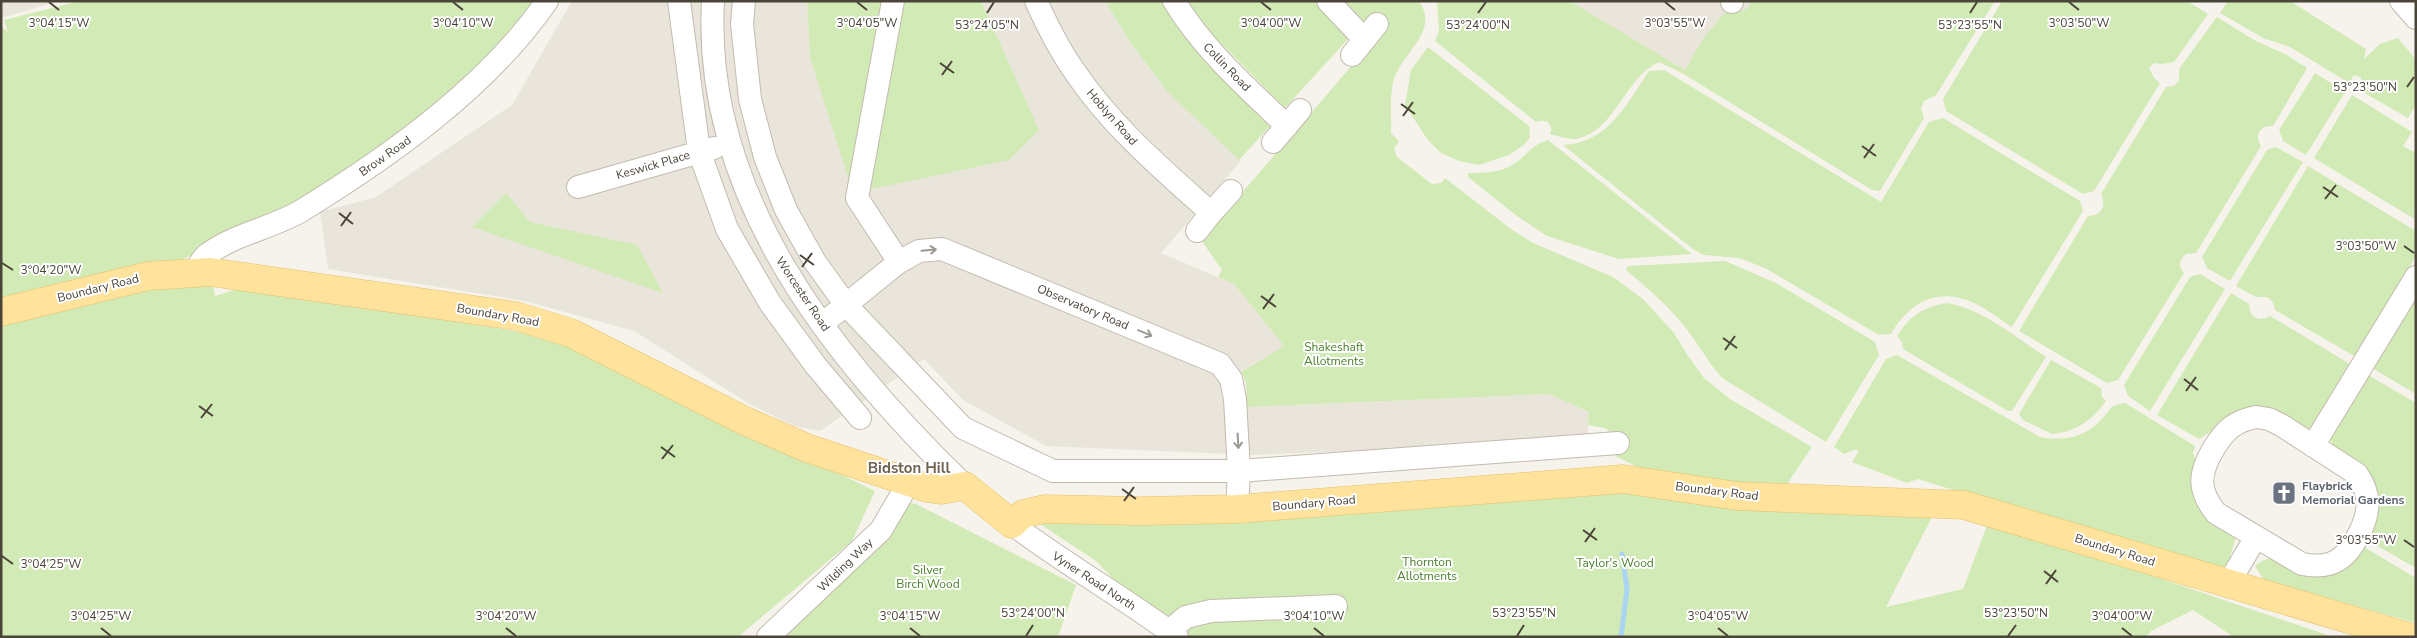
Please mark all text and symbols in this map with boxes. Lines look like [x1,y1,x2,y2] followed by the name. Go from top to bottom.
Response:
[28,15,90,31] text: 3°04'15"W
[432,15,494,31] text: 3°04'10"W
[836,15,898,31] text: 3°04'05"W
[1240,15,1302,31] text: 3°04'00"W
[1644,15,1706,31] text: 3°03'55"W
[2048,15,2110,31] text: 3°03'50"W
[955,17,1019,33] text: 53°24'05"N
[1446,17,1510,33] text: 53°24'00"N
[1938,17,2002,33] text: 53°23'55"N
[1200,39,1254,95] street label: Collin Road
[2333,79,2397,95] text: 53°23'50"N
[1083,85,1141,149] street label: Hoblyn Road
[356,132,414,180] street label: Brow Road
[614,147,692,183] street label: Keswick Place
[2335,238,2397,254] text: 3°03'50"W
[921,245,937,255] one-way arrow
[772,254,834,334] street label: Worcester Road
[20,262,82,278] text: 3°04'20"W
[56,270,140,306] street label: Boundary Road
[1035,280,1131,334] street label: Observatory Road
[455,300,541,330] street label: Boundary Road
[1137,329,1152,338] one-way arrow
[1304,339,1365,369] park label: Shakeshaft Allotments
[1233,433,1242,449] one-way arrow
[868,458,950,478] district label: Bidston Hill
[1675,478,1759,504] street label: Boundary Road
[2302,478,2404,508] place label: Flaybrick Memorial Gardens
[2271,480,2297,506] church icon: Flaybrick Memorial Gardens
[1272,491,1356,515] street label: Boundary Road
[2073,530,2157,570] street label: Boundary Road
[2335,532,2397,548] text: 3°03'55"W
[814,534,877,595] street label: Wilding Way
[1048,547,1139,614] street label: Vyner Road North
[1397,554,1457,584] park label: Thornton Allotments
[1576,555,1654,571] park label: Taylor's Wood
[20,556,82,572] text: 3°04'25"W
[896,562,960,592] park label: Silver Birch Wood
[1001,605,1065,621] text: 53°24'00"N
[1492,605,1556,621] text: 53°23'55"N
[1984,605,2048,621] text: 53°23'50"N
[70,608,132,624] text: 3°04'25"W
[475,608,537,624] text: 3°04'20"W
[879,608,941,624] text: 3°04'15"W
[1283,608,1345,624] text: 3°04'10"W
[1687,608,1749,624] text: 3°04'05"W
[2091,608,2153,624] text: 3°04'00"W

